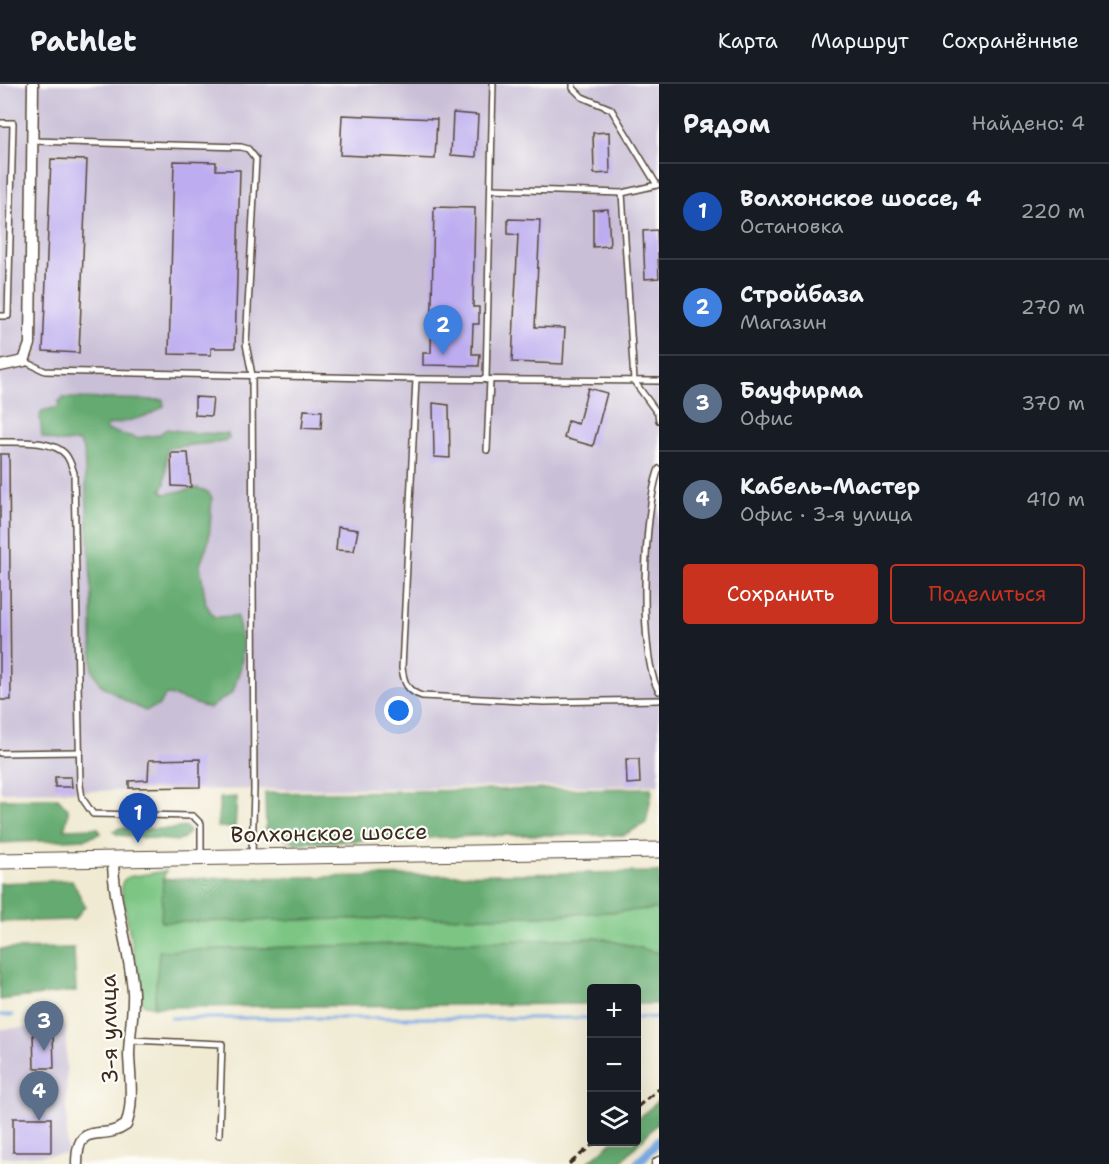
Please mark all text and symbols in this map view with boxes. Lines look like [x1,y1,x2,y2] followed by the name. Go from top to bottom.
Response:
[30,22,137,60] text: Pathlet
[718,27,778,55] text: Карта
[811,27,909,55] text: Маршрут
[942,27,1079,55] text: Сохранённые
[683,106,770,141] text: Рядом
[972,110,1085,136] text: Найдено: 4
[740,184,981,213] text: Волхонское шоссе, 4
[698,198,707,224] text: 1
[1021,198,1085,224] text: 220 m
[740,213,844,239] text: Остановка
[740,280,864,309] text: Стройбаза
[696,294,710,320] text: 2
[1021,294,1085,320] text: 270 m
[424,306,462,355] pin: 2
[740,309,827,335] text: Магазин
[740,376,863,405] text: Бауфирма
[696,390,710,416] text: 3
[1021,390,1085,416] text: 370 m
[740,405,793,431] text: Офис
[740,472,920,501] text: Кабель-Мастер
[696,486,710,512] text: 4
[1026,486,1085,512] text: 410 m
[740,501,912,527] text: Офис · 3-я улица
[683,564,878,624] button: Сохранить
[890,564,1085,624] button: Поделиться
[384,696,413,725] your location
[118,794,158,843] pin: 1
[230,817,428,849] street label: Волхонское шоссе
[94,973,124,1084] street label: 3-я улица
[587,984,641,1146] map controls
[587,984,641,1038] button: +
[24,1002,63,1051] pin: 3
[587,1038,641,1092] button: −
[20,1072,58,1121] pin: 4
[587,1092,641,1146] button: layers

